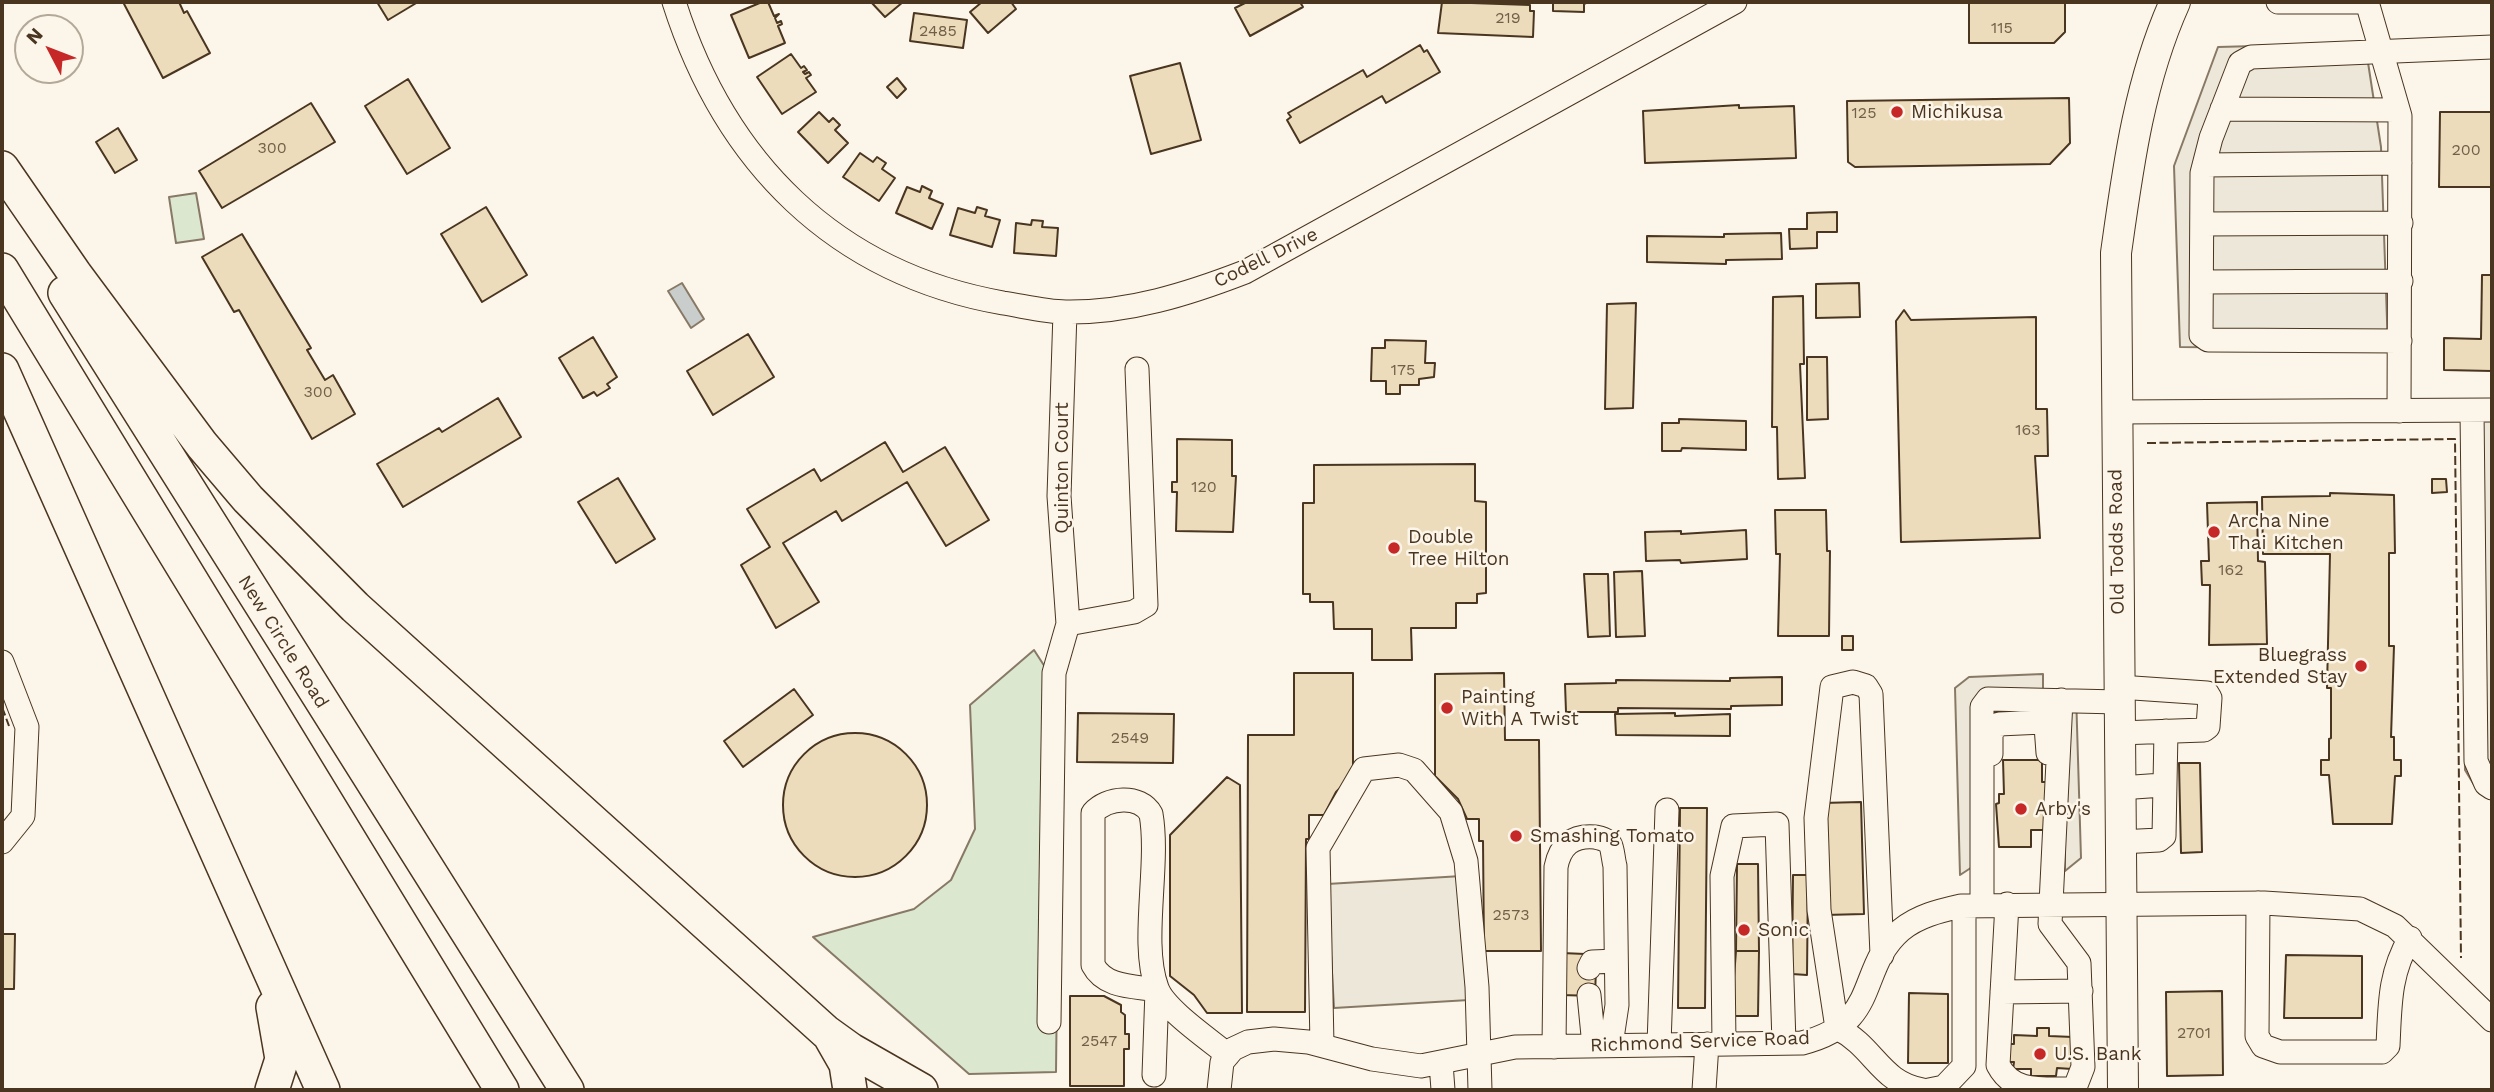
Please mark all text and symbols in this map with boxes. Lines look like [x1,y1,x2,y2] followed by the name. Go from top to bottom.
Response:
[1495,8,1521,28] house number: 219
[14,14,84,84] north arrow
[1991,18,2013,38] house number: 115
[919,21,957,41] house number: 2485
[21,23,48,49] text: N
[1911,101,2003,123] place label: Michikusa
[1852,103,1876,123] house number: 125
[1889,104,1905,120] marker: Michikusa
[257,138,287,158] house number: 300
[2451,140,2481,160] house number: 200
[1210,223,1322,293] street label: Codell Drive
[1391,360,1415,380] house number: 175
[303,382,333,402] house number: 300
[1051,402,1073,534] street label: Quinton Court
[2015,420,2041,440] house number: 163
[2104,469,2130,615] street label: Old Todds Road
[1191,477,1217,497] house number: 120
[2228,510,2344,554] place label: Archa Nine Thai Kitchen
[2206,524,2222,540] marker: Archa Nine Thai Kitchen
[1408,526,1510,570] place label: Double Tree Hilton
[1386,540,1402,556] marker: Double Tree Hilton
[2218,560,2244,580] house number: 162
[233,571,333,713] street label: New Circle Road
[2213,644,2347,688] place label: Bluegrass Extended Stay
[2353,658,2369,674] marker: Bluegrass Extended Stay
[1461,686,1579,730] place label: Painting With A Twist
[1439,700,1455,716] marker: Painting With A Twist
[1111,728,1149,748] house number: 2549
[2035,798,2091,820] place label: Arby's
[2013,801,2029,817] marker: Arby's
[1530,825,1695,847] place label: Smashing Tomato
[1508,828,1524,844] marker: Smashing Tomato
[1493,905,1529,925] house number: 2573
[1758,919,1809,941] place label: Sonic
[1736,922,1752,938] marker: Sonic
[2177,1023,2211,1043] house number: 2701
[1590,1027,1810,1057] street label: Richmond Service Road
[1081,1031,1117,1051] house number: 2547
[2054,1043,2141,1065] place label: U.S. Bank
[2032,1046,2048,1062] marker: U.S. Bank

